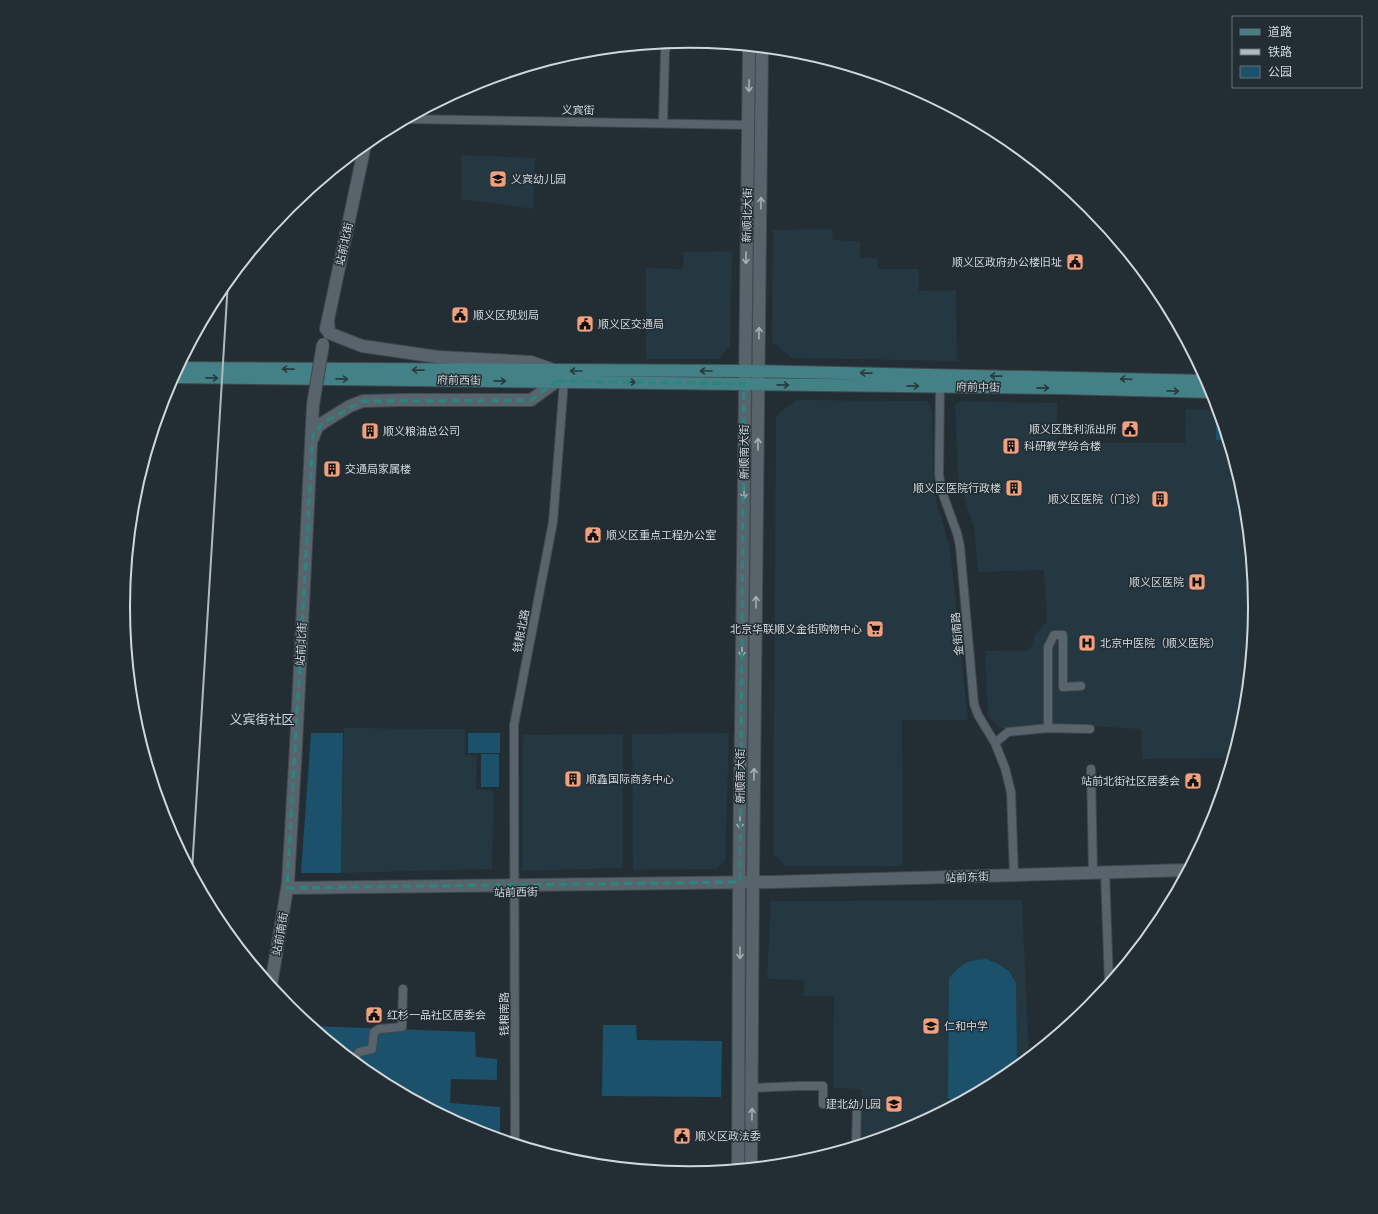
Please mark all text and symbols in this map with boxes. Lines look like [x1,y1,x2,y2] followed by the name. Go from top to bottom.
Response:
[1232,16,1362,88] legend
[1268,24,1292,39] text: 道路
[1268,44,1292,59] text: 铁路
[1268,64,1292,79] text: 公园
[745,79,753,92] one-way arrow
[561,103,595,117] street label: 义宾街
[488,169,508,189] school or university icon: 义宾幼儿园
[511,172,566,186] place label: 义宾幼儿园
[740,187,754,243] street label: 新顺北大街
[757,197,765,210] one-way arrow
[333,221,355,267] street label: 站前北街
[743,251,750,264] one-way arrow
[1065,252,1085,272] public building icon: 顺义区政府办公楼旧址
[952,255,1062,269] place label: 顺义区政府办公楼旧址
[450,305,470,325] public building icon: 顺义区规划局
[473,308,539,322] place label: 顺义区规划局
[575,314,595,334] public building icon: 顺义区交通局
[598,317,664,331] place label: 顺义区交通局
[755,327,763,340] one-way arrow
[282,365,295,372] one-way arrow
[412,366,425,374] one-way arrow
[570,367,583,375] one-way arrow
[700,367,713,375] one-way arrow
[860,370,873,377] one-way arrow
[990,372,1003,380] one-way arrow
[437,373,481,387] street label: 府前西街
[205,374,218,381] one-way arrow
[335,375,348,383] one-way arrow
[1120,375,1133,383] one-way arrow
[493,377,506,384] one-way arrow
[623,378,636,386] one-way arrow
[956,380,1000,394] street label: 府前中街
[776,381,789,388] one-way arrow
[906,382,919,390] one-way arrow
[1036,384,1049,391] one-way arrow
[1166,388,1179,395] one-way arrow
[1120,419,1140,439] public building icon: 顺义区胜利派出所
[360,421,380,441] building icon: 顺义粮油总公司
[1029,422,1117,436] place label: 顺义区胜利派出所
[383,424,460,438] place label: 顺义粮油总公司
[737,425,751,480] street label: 新顺南大街
[1001,436,1021,456] building icon: 科研教学综合楼
[754,438,762,451] one-way arrow
[1024,439,1101,453] place label: 科研教学综合楼
[322,459,342,479] building icon: 交通局家属楼
[345,462,411,476] place label: 交通局家属楼
[1004,478,1024,498] building icon: 顺义区医院行政楼
[913,481,1001,495] place label: 顺义区医院行政楼
[740,486,748,499] one-way arrow
[1150,489,1170,509] building icon: 顺义区医院（门诊）
[1048,492,1147,506] place label: 顺义区医院（门诊）
[583,525,603,545] public building icon: 顺义区重点工程办公室
[606,528,716,542] place label: 顺义区重点工程办公室
[1187,572,1207,592] hospital icon: 顺义区医院
[1129,575,1184,589] place label: 顺义区医院
[753,596,760,609] one-way arrow
[510,608,532,654] street label: 钱粮北路
[948,611,966,657] street label: 金街南路
[865,619,885,639] supermarket icon: 北京华联顺义金街购物中心
[293,622,309,666] street label: 站前北街
[730,622,862,636] place label: 北京华联顺义金街购物中心
[1077,633,1097,653] hospital icon: 北京中医院（顺义医院）
[1100,636,1221,650] place label: 北京中医院（顺义医院）
[739,644,746,657] one-way arrow
[229,711,295,727] district label: 义宾街社区
[733,749,747,804] street label: 新顺南大街
[750,768,758,781] one-way arrow
[563,769,583,789] building icon: 顺鑫国际商务中心
[1183,771,1203,791] public building icon: 站前北街社区居委会
[586,772,674,786] place label: 顺鑫国际商务中心
[1081,774,1180,788] place label: 站前北街社区居委会
[736,816,744,829] one-way arrow
[945,869,989,885] street label: 站前东街
[494,885,538,899] street label: 站前西街
[269,911,291,957] street label: 站前南街
[736,946,743,959] one-way arrow
[497,992,511,1036] street label: 钱粮南路
[364,1005,384,1025] public building icon: 红杉一品社区居委会
[387,1008,486,1022] place label: 红杉一品社区居委会
[921,1016,941,1036] school or university icon: 仁和中学
[944,1019,988,1033] place label: 仁和中学
[884,1094,904,1114] school or university icon: 建北幼儿园
[826,1097,881,1111] place label: 建北幼儿园
[748,1108,755,1121] one-way arrow
[672,1126,692,1146] public building icon: 顺义区政法委
[695,1129,761,1143] place label: 顺义区政法委

